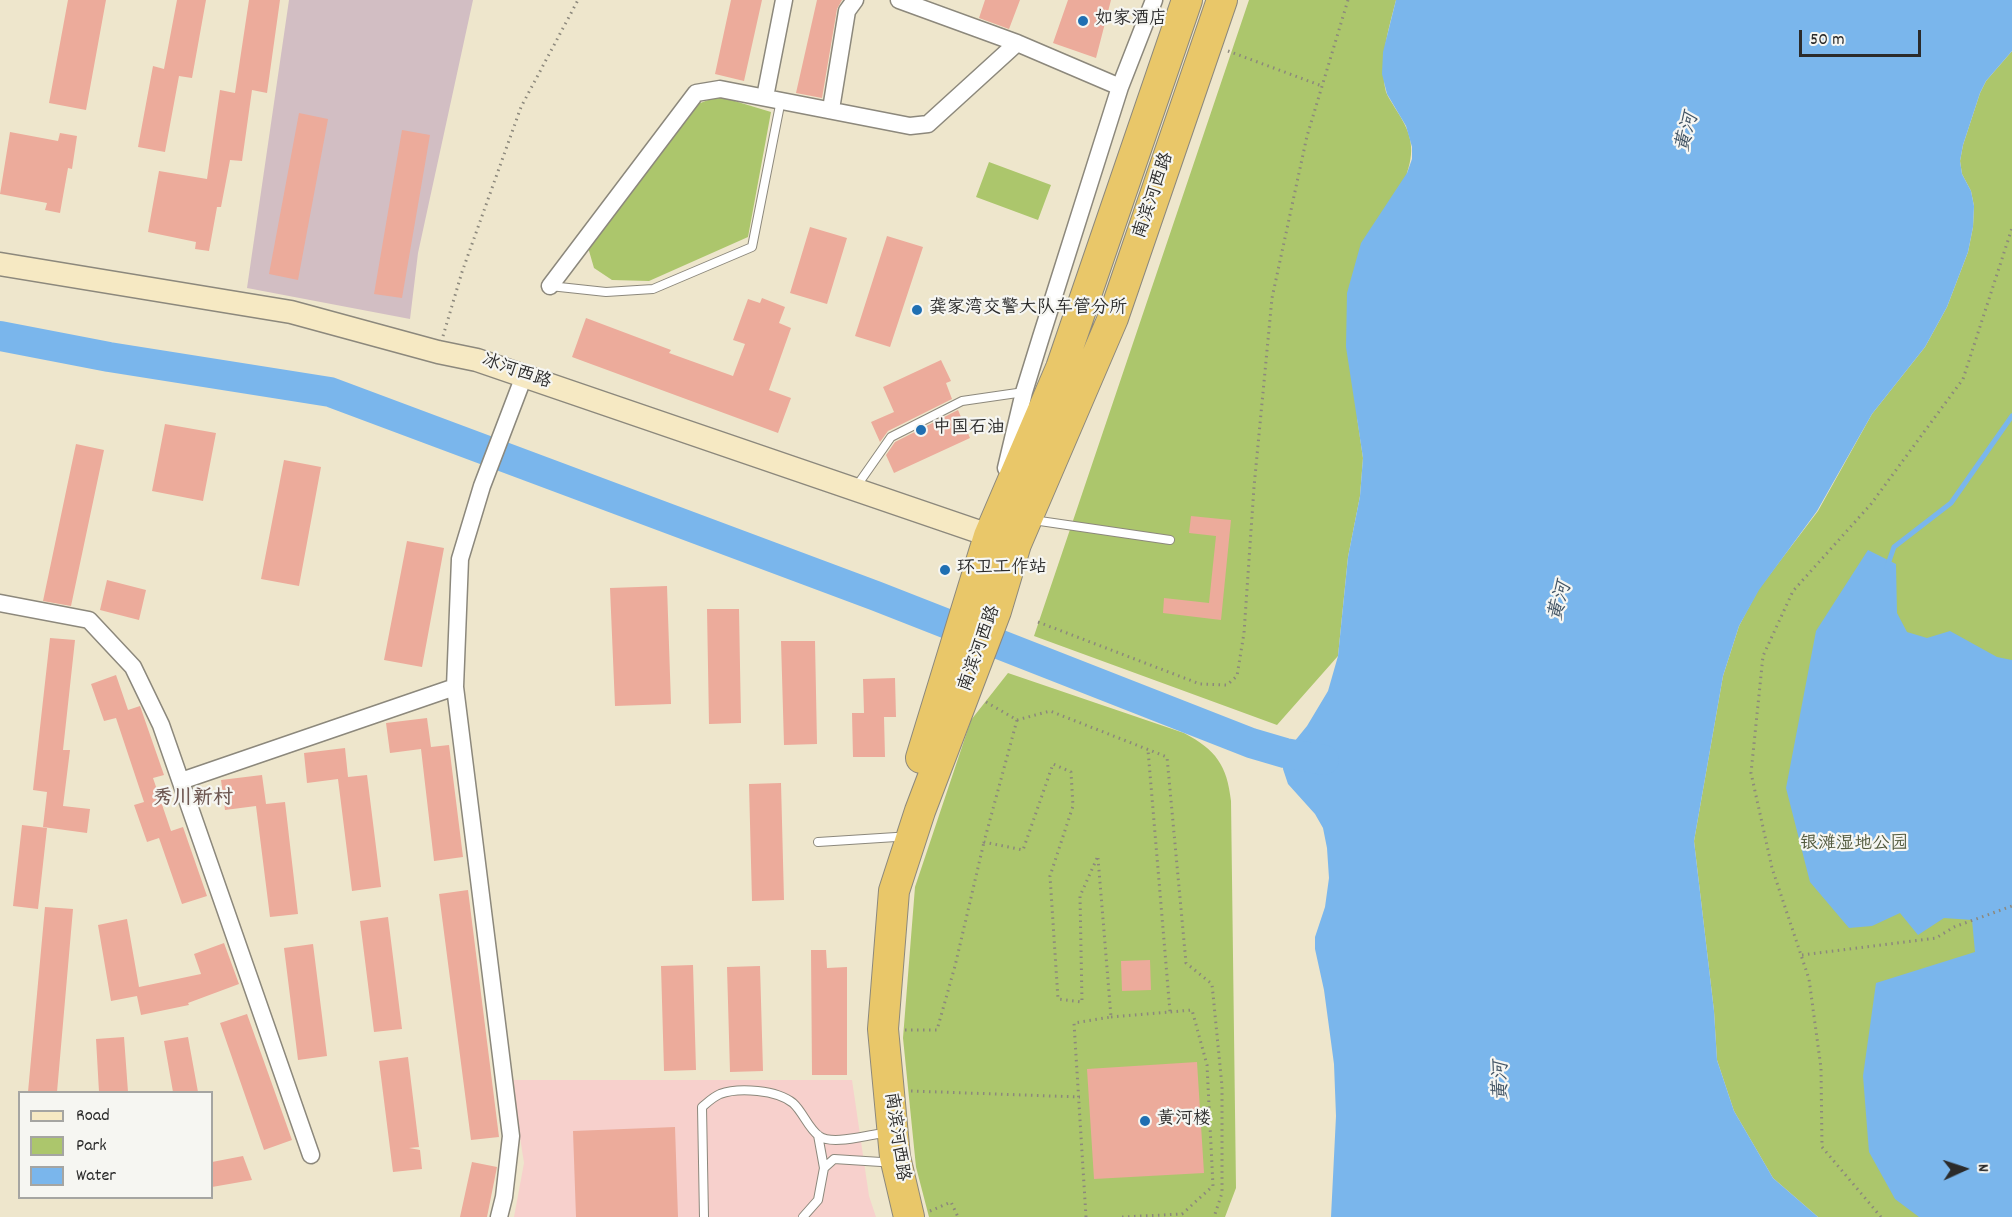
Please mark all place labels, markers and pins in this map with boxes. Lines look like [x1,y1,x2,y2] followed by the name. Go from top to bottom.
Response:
[1095,10,1167,32] place label: 如家酒店
[1076,14,1090,28] marker: 如家酒店
[929,299,1127,321] place label: 龚家湾交警大队车管分所
[910,303,924,317] marker: 龚家湾交警大队车管分所
[933,419,1005,441] place label: 中国石油
[914,423,928,437] marker: 中国石油
[957,559,1047,581] place label: 环卫工作站
[938,563,952,577] marker: 环卫工作站
[1157,1110,1211,1132] place label: 黄河楼
[1138,1114,1152,1128] marker: 黄河楼

